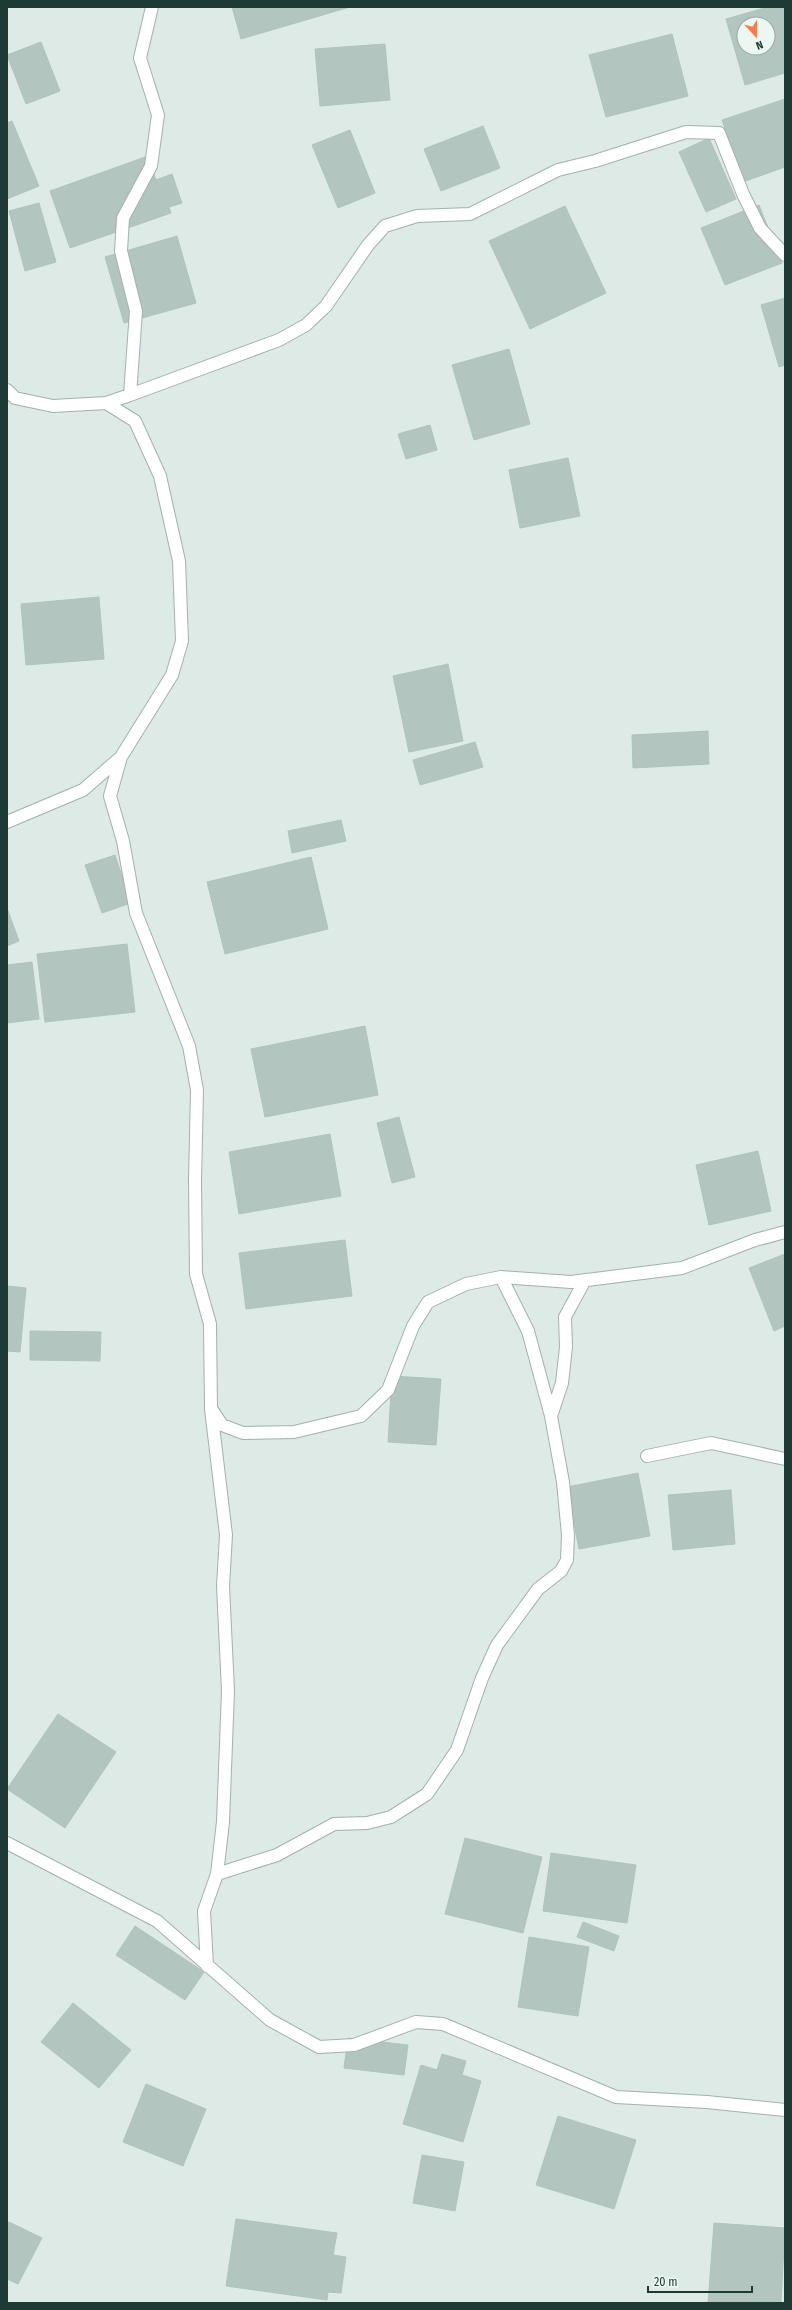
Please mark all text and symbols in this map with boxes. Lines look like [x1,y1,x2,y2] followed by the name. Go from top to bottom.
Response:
[736,16,776,56] north arrow
[754,38,765,52] text: N
[648,2268,752,2294] scale bar
[654,2275,678,2289] text: 20 m

